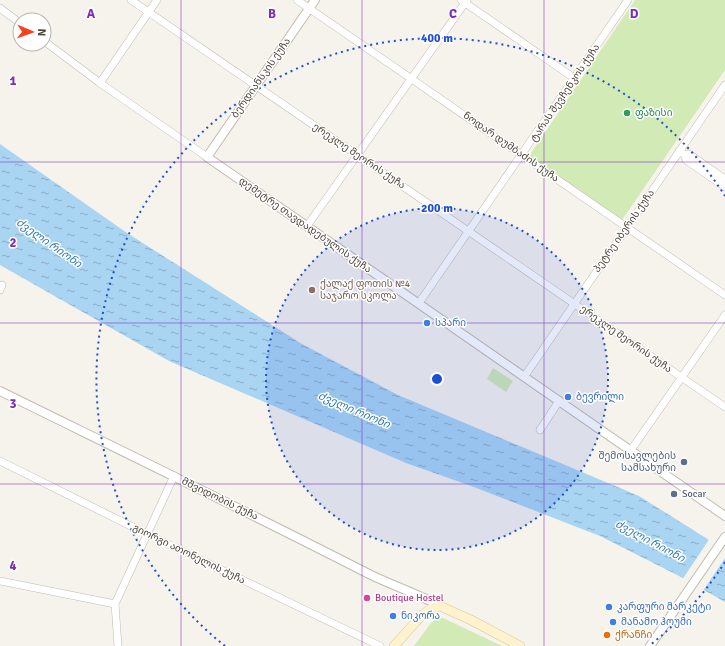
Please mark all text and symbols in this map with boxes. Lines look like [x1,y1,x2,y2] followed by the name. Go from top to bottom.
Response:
[87,6,96,22] text: A
[268,6,276,22] text: B
[449,6,457,22] text: C
[630,6,639,22] text: D
[12,12,52,52] north arrow
[35,28,48,36] text: N
[421,31,453,46] text: 400 m
[229,36,293,120] street label: ბერდიანსკის ქუჩა
[528,42,602,144] street label: ტარას შევჩენკოს ქუჩა
[9,73,17,89] text: 1
[635,107,673,119] place label: ფაზისი
[622,108,632,118] marker: ფაზისი
[461,109,561,185] street label: ნოდარ დუმბაძის ქუჩა
[310,120,408,192] street label: ერეკლე მეორის ქუჩა
[236,174,374,276] street label: დემეტრე თავდადებულის ქუჩა
[591,187,657,275] street label: პეტრე იბერის ქუჩა
[421,201,453,216] text: 200 m
[14,216,85,271] water label: ძველი რიონი
[9,235,17,251] text: 2
[320,278,411,302] place label: ქალაქ ფოთის №4 საჯარო სკოლა
[307,285,317,295] marker: ქალაქ ფოთის №4 საჯარო სკოლა
[578,303,674,375] street label: ერეკლე მეორის ქუჩა
[435,317,466,329] place label: სპარი
[422,318,432,328] marker: სპარი
[430,372,444,386] centre of rings
[316,389,393,431] water label: ძველი რიონი
[576,391,624,403] place label: ბევრილი
[563,392,573,402] marker: ბევრილი
[9,396,17,412] text: 3
[599,450,676,474] place label: შემოსავლების სამსახური
[679,457,689,467] marker: შემოსავლების სამსახური
[180,475,260,523] street label: მშვიდობის ქუჩა
[682,488,707,500] place label: Socar
[669,489,679,499] marker: Socar
[613,517,688,565] water label: ძველი რიონი
[131,522,247,586] street label: გიორგი ათონელის ქუჩა
[9,558,17,574] text: 4
[375,592,444,604] place label: Boutique Hostel
[362,593,372,603] marker: Boutique Hostel
[617,601,712,613] place label: კარფური მარკეტი
[604,602,614,612] marker: კარფური მარკეტი
[401,610,440,622] place label: ნიკორა
[388,611,398,621] marker: ნიკორა
[621,616,692,628] place label: მანამო ჰოუმი
[608,617,618,627] marker: მანამო ჰოუმი
[615,629,652,641] place label: ქრანჩი
[602,630,612,640] marker: ქრანჩი

